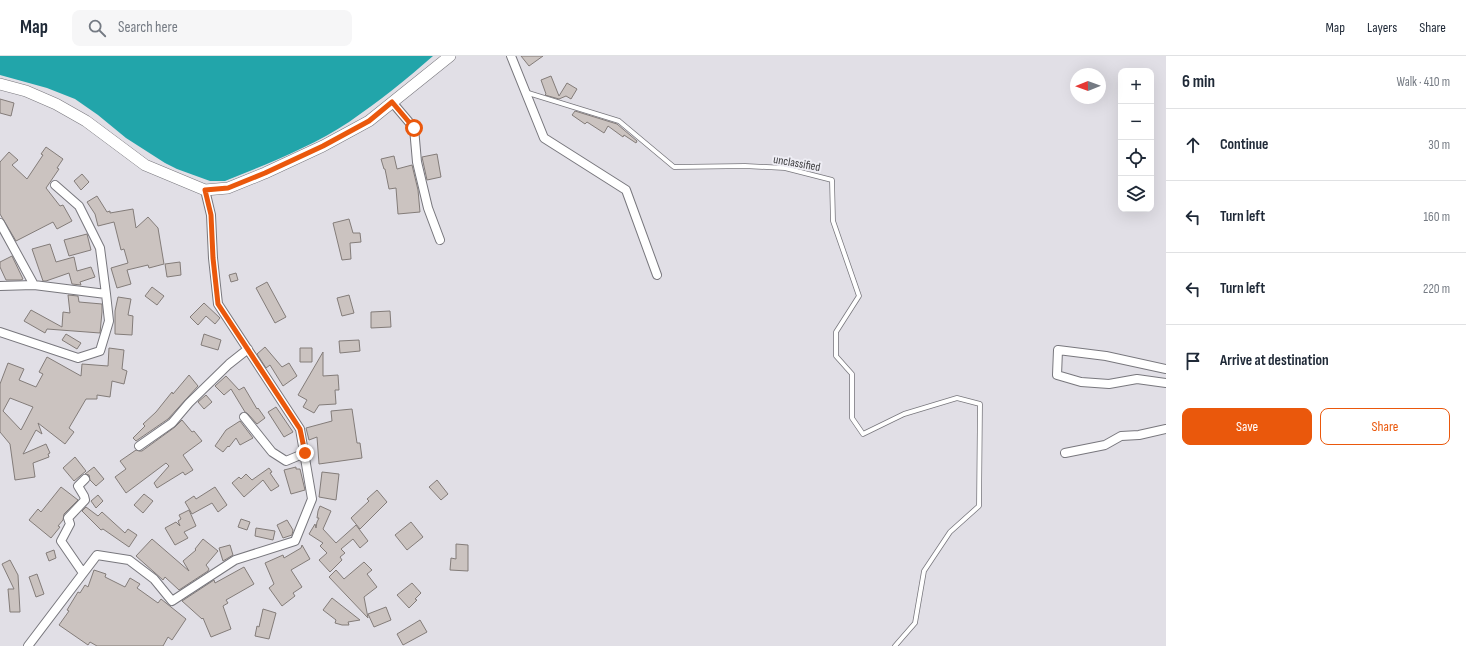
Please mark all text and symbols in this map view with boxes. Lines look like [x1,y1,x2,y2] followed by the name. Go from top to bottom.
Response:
[72,10,352,46] search box
[20,16,48,39] text: Map
[86,17,108,39] icon: search
[118,18,178,37] text: Search here
[1325,19,1345,36] text: Map
[1367,19,1397,36] text: Layers
[1419,19,1446,36] text: Share
[1070,68,1106,104] north arrow
[1118,68,1154,212] map controls
[1118,68,1154,104] button: +
[1182,72,1215,92] text: 6 min
[1397,74,1450,90] text: Walk · 410 m
[1118,104,1154,140] button: −
[405,119,423,137] route start
[1182,134,1204,156] icon: ahead
[1220,135,1269,154] text: Continue
[1428,137,1450,153] text: 30 m
[1118,140,1154,176] button: locate
[772,152,822,175] street label: unclassified
[1118,176,1154,212] button: layers
[1182,206,1204,228] icon: left
[1220,207,1265,226] text: Turn left
[1424,209,1450,225] text: 160 m
[1182,278,1204,300] icon: left
[1220,279,1265,298] text: Turn left
[1423,281,1450,297] text: 220 m
[1182,350,1204,372] icon: arrive
[1220,351,1329,370] text: Arrive at destination
[1182,408,1312,445] button: Save
[1320,408,1450,445] button: Share
[296,444,314,462] route end

